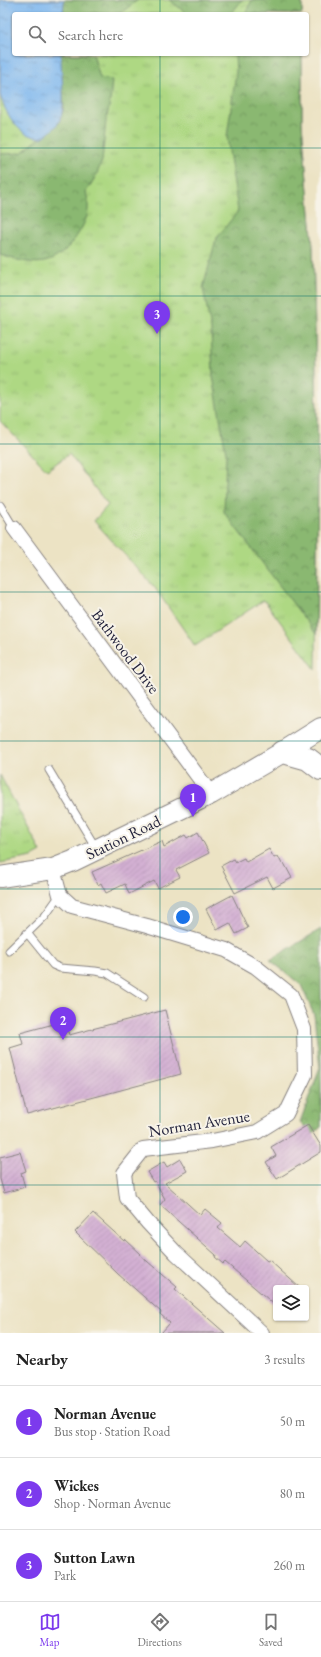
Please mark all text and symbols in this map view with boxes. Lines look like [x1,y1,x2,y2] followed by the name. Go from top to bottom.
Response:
[12,12,309,56] search box
[26,23,48,45] icon: search
[58,25,123,44] text: Search here
[144,301,170,334] pin: 3
[87,605,164,698] street label: Bathwood Drive
[180,784,206,817] pin: 1
[82,810,165,865] street label: Station Road
[173,907,193,927] your location
[50,1007,76,1040] pin: 2
[147,1105,251,1142] street label: Norman Avenue
[273,1285,309,1321] map controls
[273,1285,309,1321] button: layers
[16,1348,68,1370] text: Nearby
[264,1351,305,1368] text: 3 results
[54,1404,156,1423] text: Norman Avenue
[26,1413,32,1430] text: 1
[280,1413,305,1430] text: 50 m
[54,1423,170,1440] text: Bus stop · Station Road
[54,1476,99,1495] text: Wickes
[26,1485,32,1502] text: 2
[280,1485,305,1502] text: 80 m
[54,1495,171,1512] text: Shop · Norman Avenue
[54,1548,135,1567] text: Sutton Lawn
[26,1557,32,1574] text: 3
[274,1557,305,1574] text: 260 m
[54,1567,76,1584] text: Park
[39,1611,61,1649] tab: Map
[138,1611,182,1649] tab: Directions
[259,1611,282,1649] tab: Saved

